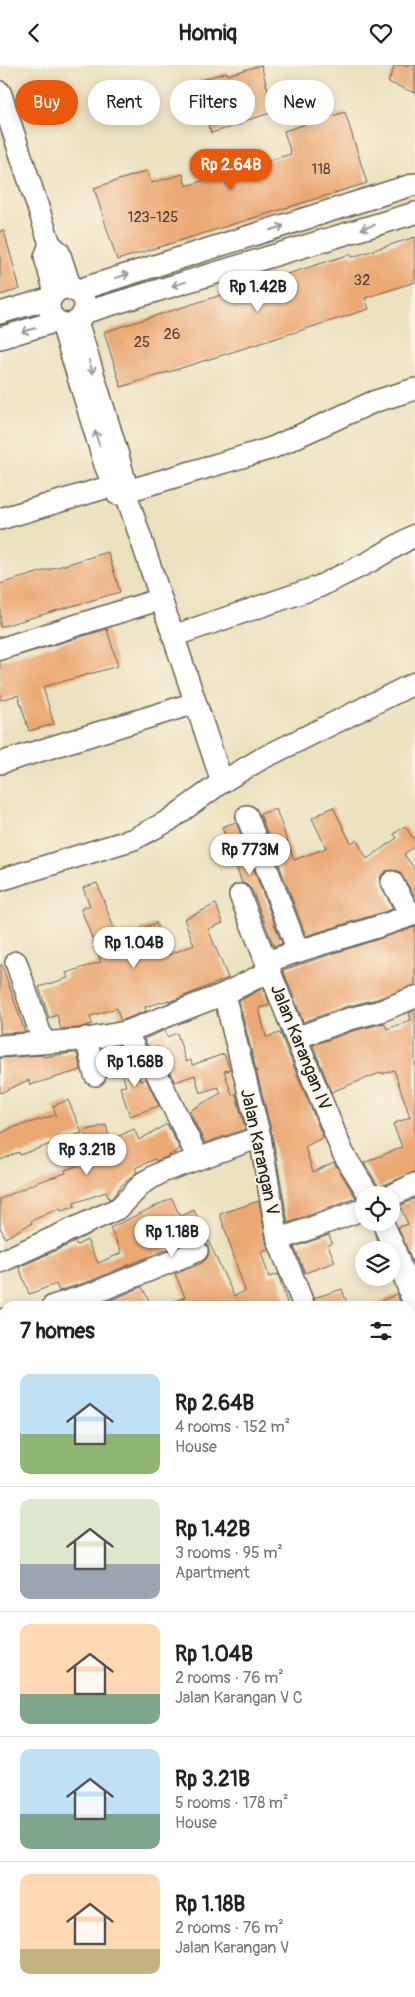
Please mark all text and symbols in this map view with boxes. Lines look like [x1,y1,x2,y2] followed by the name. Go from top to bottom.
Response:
[20,19,48,47] icon: back
[178,19,237,47] text: Homiq
[367,19,395,47] icon: heart
[15,80,78,125] chip: Buy
[88,80,160,125] chip: Rent
[170,80,255,125] chip: Filters
[265,80,334,125] chip: New
[179,149,283,191] pin: Rp 2.64B
[201,155,261,175] text: Rp 2.64B
[311,160,331,179] house number: 118
[128,208,178,227] house number: 123-125
[269,222,285,232] one-way arrow
[361,223,377,233] one-way arrow
[114,271,130,281] one-way arrow
[206,271,310,313] pin: Rp 1.42B
[354,271,370,290] house number: 32
[229,277,287,297] text: Rp 1.42B
[172,280,188,290] one-way arrow
[21,325,37,335] one-way arrow
[163,325,181,344] house number: 26
[134,333,150,352] house number: 25
[87,359,97,375] one-way arrow
[91,431,101,447] one-way arrow
[204,833,296,876] pin: Rp 773M
[221,840,279,860] text: Rp 773M
[82,927,186,969] pin: Rp 1.04B
[104,933,164,953] text: Rp 1.04B
[265,981,336,1113] street label: Jalan Karangan IV
[83,1045,187,1088] pin: Rp 1.68B
[107,1052,163,1072] text: Rp 1.68B
[235,1087,284,1217] street label: Jalan Karangan V
[35,1133,139,1176] pin: Rp 3.21B
[59,1140,115,1160] text: Rp 3.21B
[355,1186,400,1286] map controls
[355,1186,400,1231] button: locate
[120,1215,224,1258] pin: Rp 1.18B
[145,1222,199,1242] text: Rp 1.18B
[355,1241,400,1286] button: layers
[367,1317,395,1345] icon: filters
[20,1318,95,1345] text: 7 homes
[175,1390,254,1417] text: Rp 2.64B
[60,1394,120,1454] icon: home
[175,1417,290,1437] text: 4 rooms · 152 m²
[175,1437,217,1457] text: House
[175,1516,250,1543] text: Rp 1.42B
[60,1519,120,1579] icon: home
[175,1543,283,1563] text: 3 rooms · 95 m²
[175,1563,250,1583] text: Apartment
[175,1641,253,1668] text: Rp 1.04B
[60,1644,120,1704] icon: home
[175,1668,284,1688] text: 2 rooms · 76 m²
[175,1688,303,1708] text: Jalan Karangan V C
[175,1766,250,1793] text: Rp 3.21B
[60,1769,120,1829] icon: home
[175,1793,288,1813] text: 5 rooms · 178 m²
[175,1813,217,1833] text: House
[175,1891,245,1918] text: Rp 1.18B
[60,1894,120,1954] icon: home
[175,1918,284,1938] text: 2 rooms · 76 m²
[175,1938,289,1958] text: Jalan Karangan V

